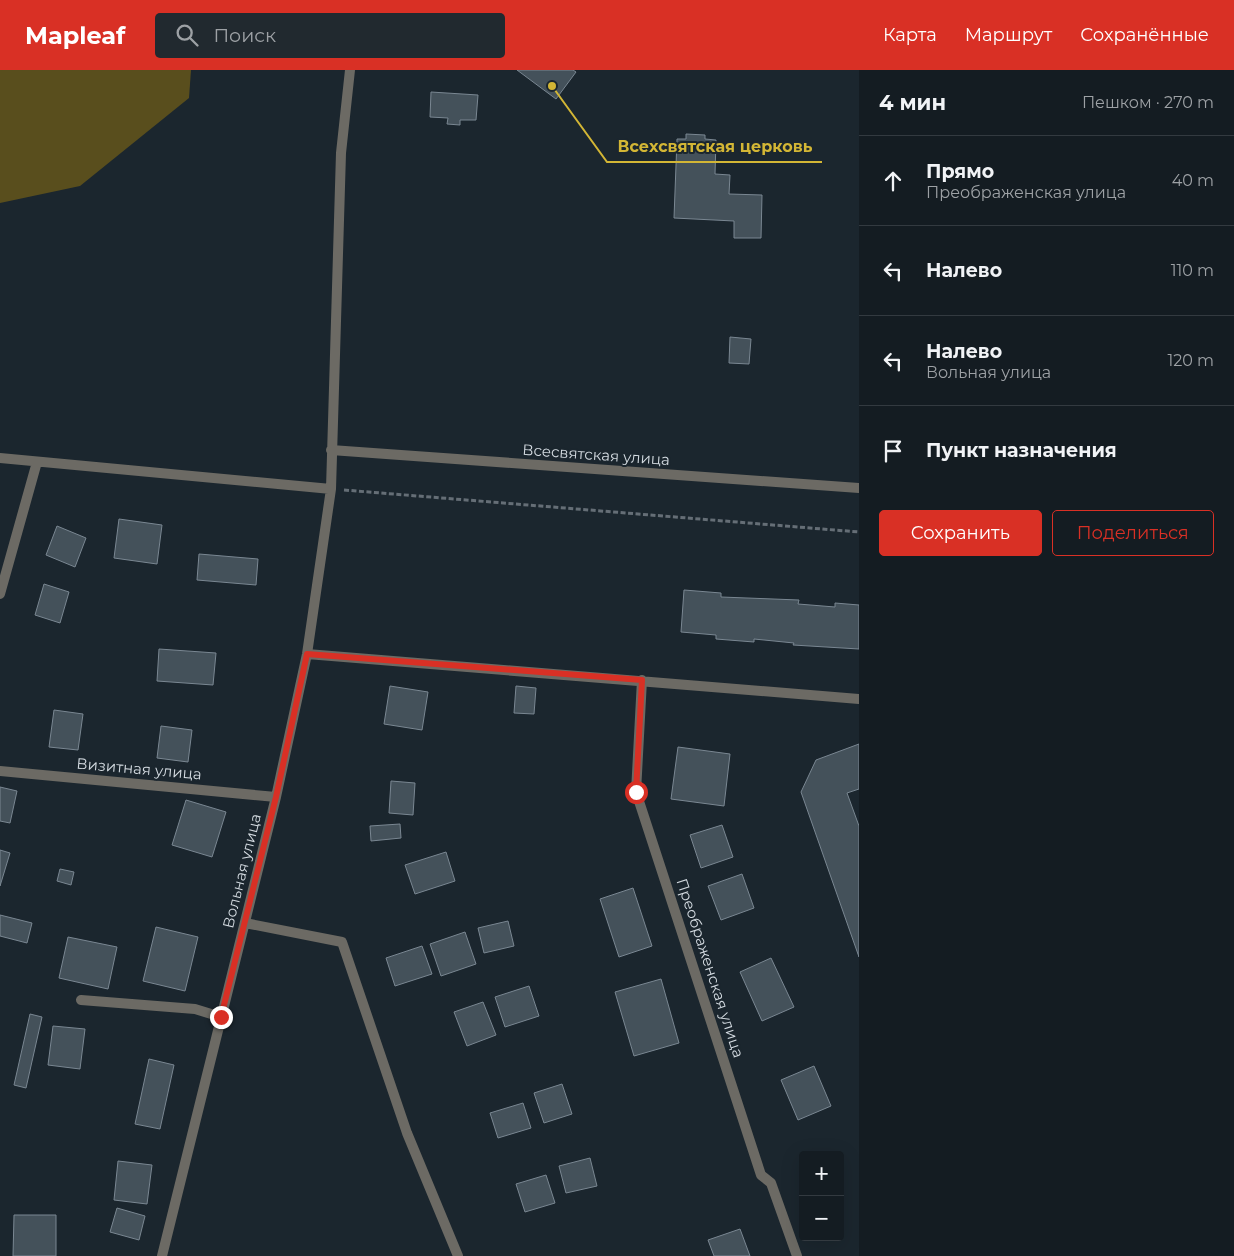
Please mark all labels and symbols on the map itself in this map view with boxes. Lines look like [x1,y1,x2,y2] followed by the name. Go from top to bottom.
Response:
[607,131,822,162] callout: Всехсвятская церковь
[618,137,813,156] text: Всехсвятская церковь
[522,440,670,469] street label: Всесвятская улица
[76,754,202,783] street label: Визитная улица
[625,781,648,804] route start
[218,812,265,930] street label: Вольная улица
[672,876,748,1060] street label: Преображенская улица
[210,1006,233,1029] route end

